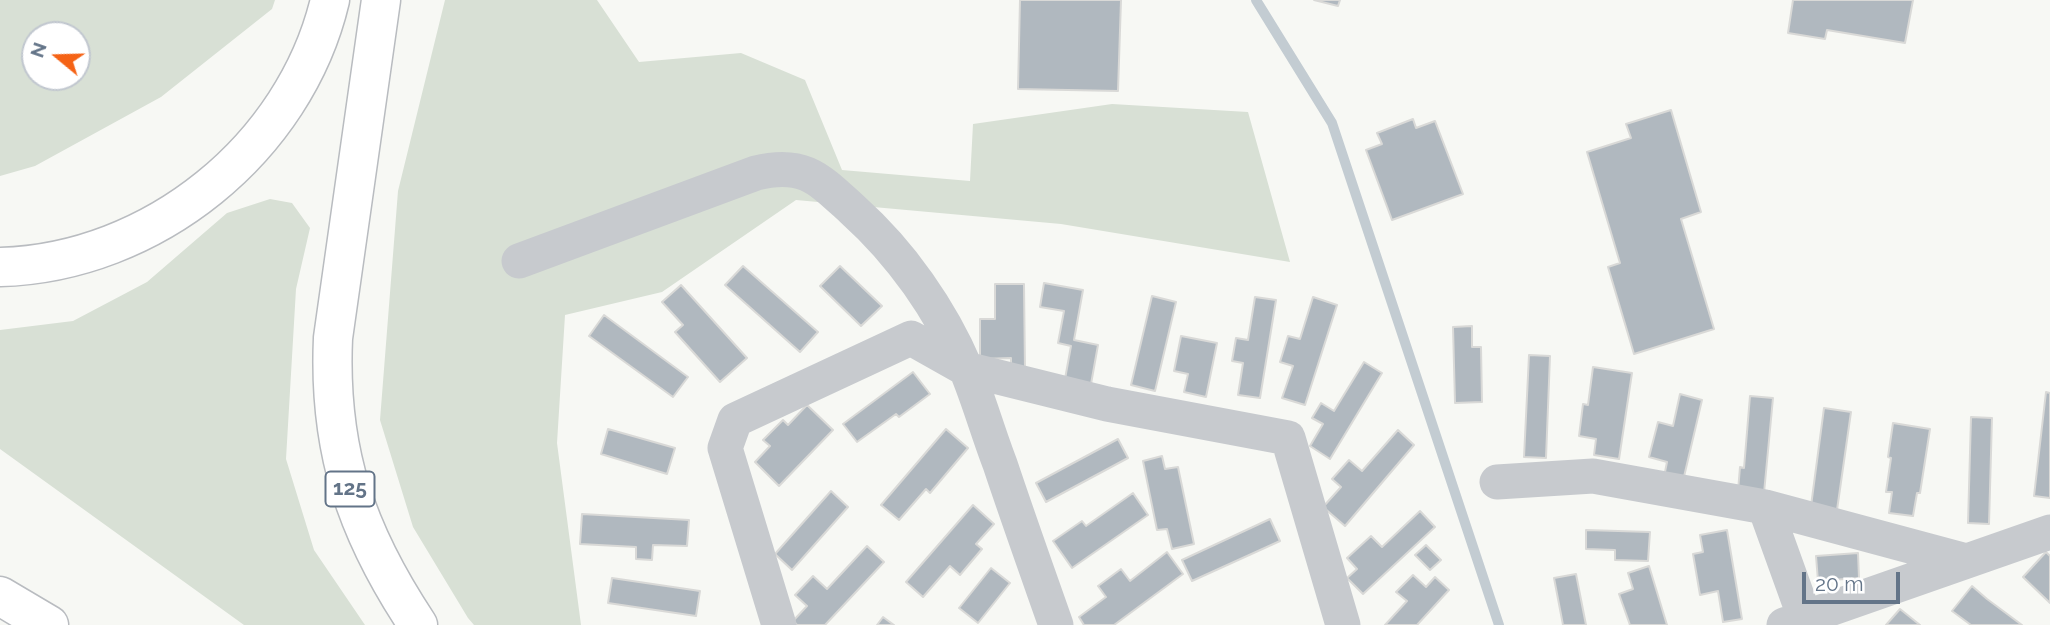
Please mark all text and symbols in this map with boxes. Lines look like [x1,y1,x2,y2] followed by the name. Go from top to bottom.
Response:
[21,21,91,91] north arrow
[25,39,51,60] text: N
[326,472,374,506] road number: 125
[1805,558,1903,602] scale bar
[1815,571,1863,596] text: 20 m

